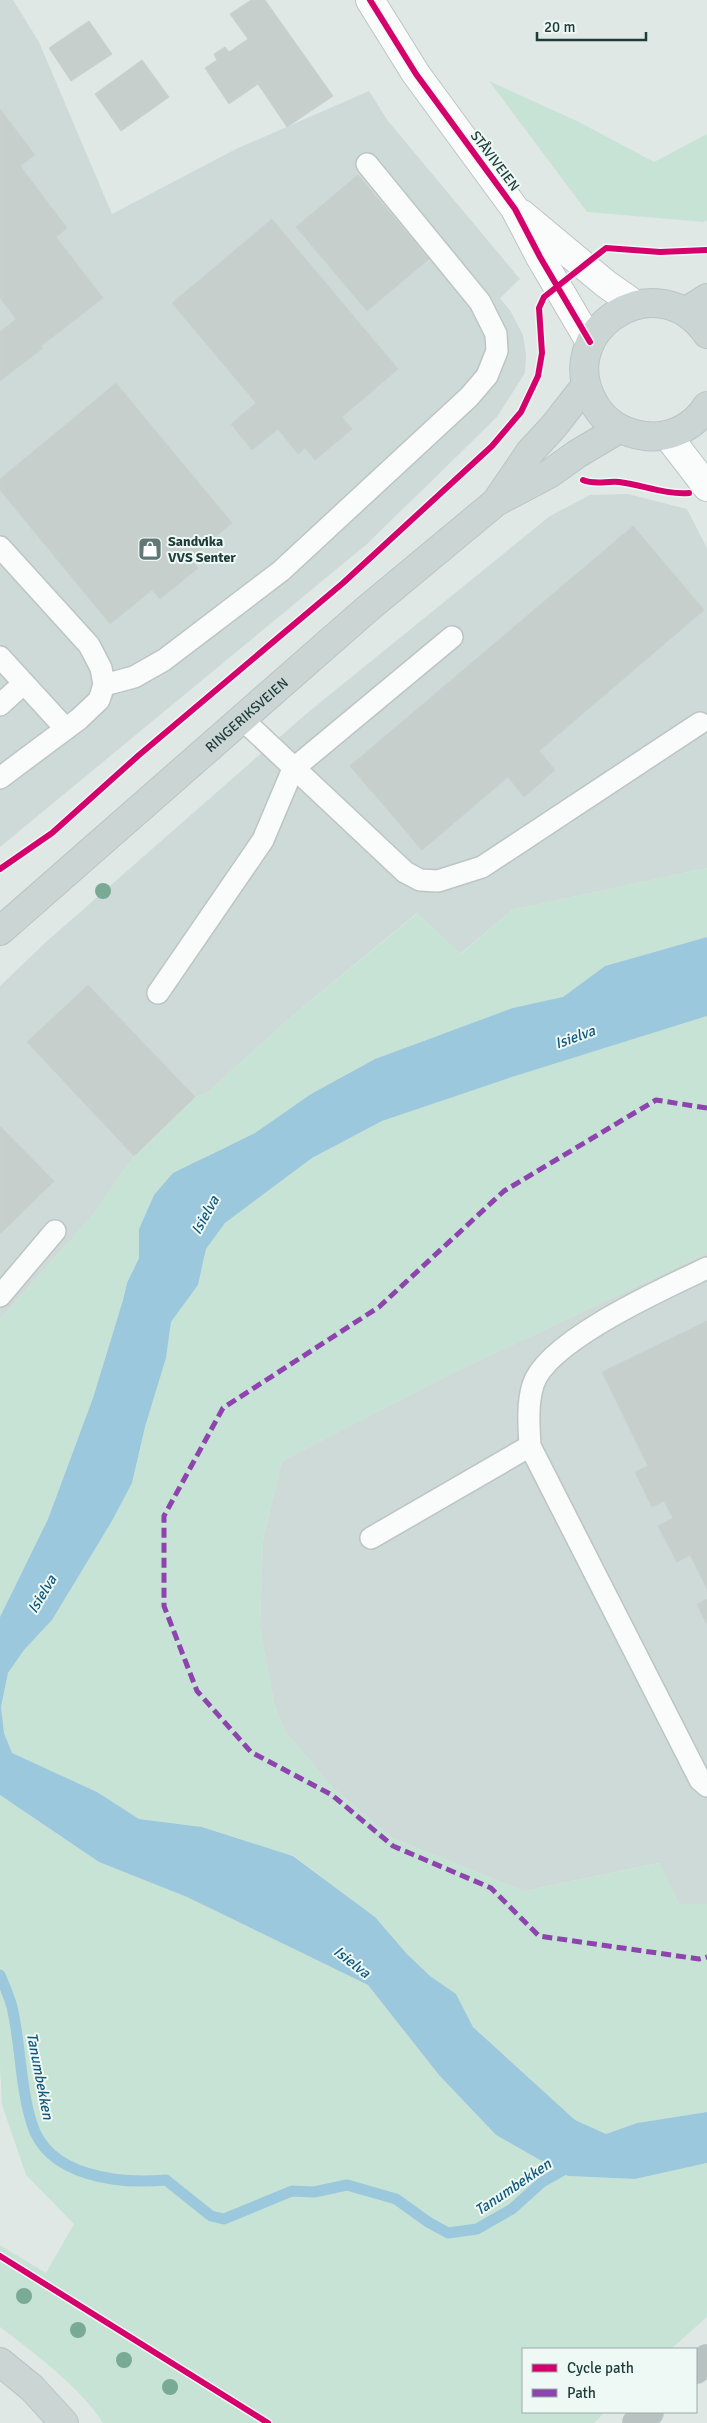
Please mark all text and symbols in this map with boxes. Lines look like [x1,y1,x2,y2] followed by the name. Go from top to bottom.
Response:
[537,10,646,42] scale bar
[544,18,575,36] text: 20 m
[467,128,523,194] street label: STÅVIVEIEN
[168,533,236,566] place label: Sandvika VVS Senter
[137,536,163,562] shop icon: Sandvika VVS Senter
[202,674,292,756] street label: RINGERIKSVEIEN
[553,1021,598,1053] water label: Isielva
[187,1192,223,1237] water label: Isielva
[24,1571,61,1616] water label: Isielva
[330,1942,374,1982] water label: Isielva
[23,2031,57,2122] water label: Tanumbekken
[471,2154,555,2219] water label: Tanumbekken
[522,2348,697,2413] legend
[567,2359,634,2377] text: Cycle path
[567,2384,596,2402] text: Path

